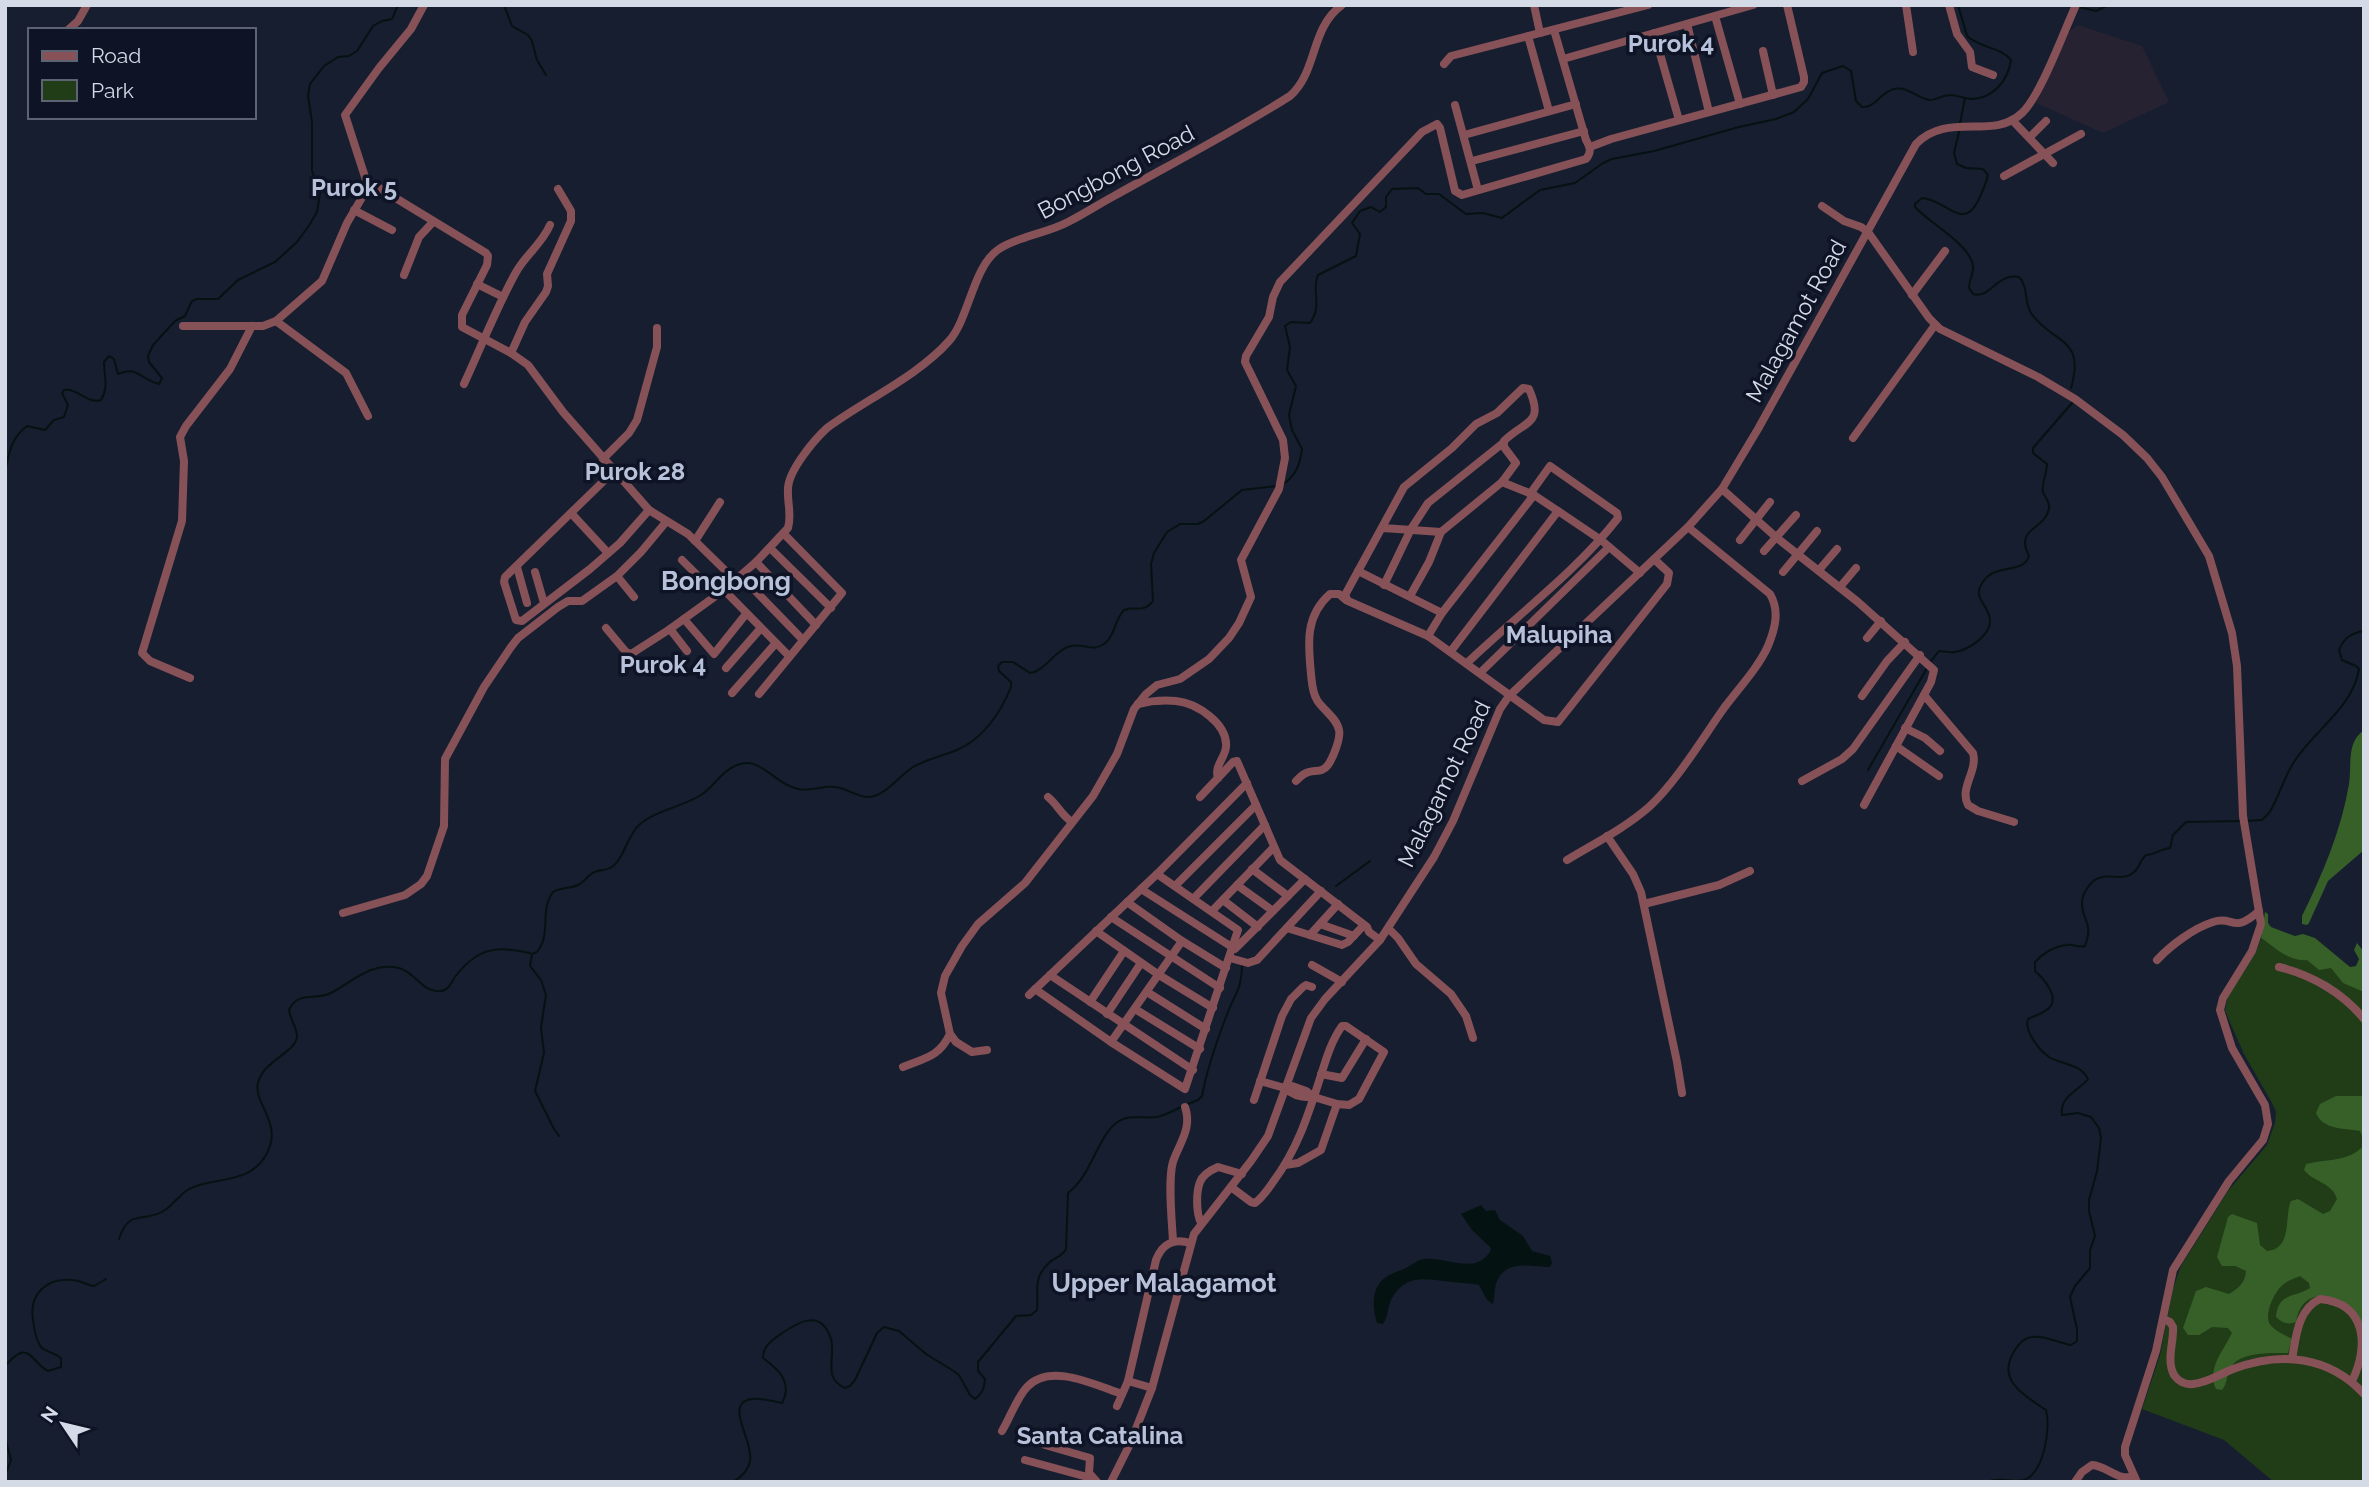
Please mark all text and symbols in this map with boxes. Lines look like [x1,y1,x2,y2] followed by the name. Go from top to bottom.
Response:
[28,28,256,119] legend
[1628,29,1714,58] district label: Purok 4
[91,43,141,68] text: Road
[91,78,134,103] text: Park
[1033,119,1199,224] street label: Bongbong Road
[311,173,397,202] district label: Purok 5
[1740,235,1851,407] street label: Malagamot Road
[585,457,685,486] district label: Purok 28
[661,566,791,596] district label: Bongbong
[1506,620,1612,649] district label: Malupiha
[620,650,706,679] district label: Purok 4
[1392,696,1495,871] street label: Malagamot Road
[1051,1268,1277,1298] district label: Upper Malagamot
[28,1389,98,1459] north arrow
[36,1402,62,1426] text: N
[1017,1421,1184,1450] district label: Santa Catalina

